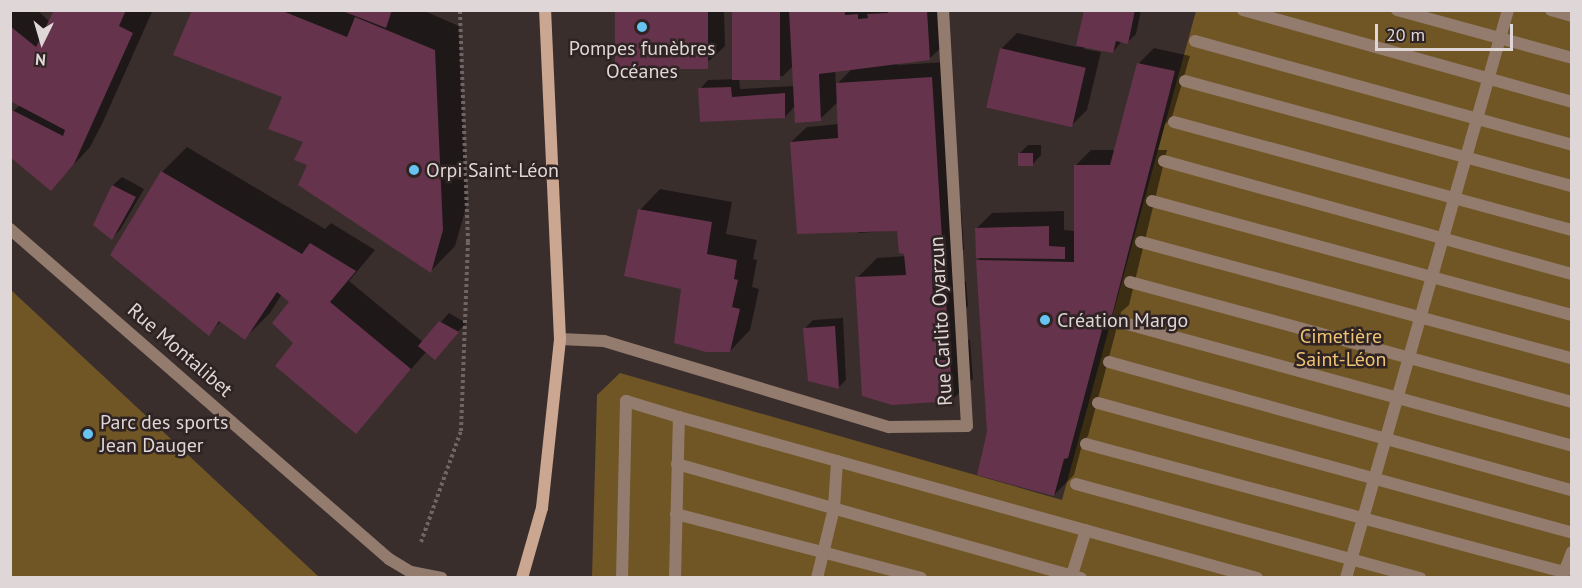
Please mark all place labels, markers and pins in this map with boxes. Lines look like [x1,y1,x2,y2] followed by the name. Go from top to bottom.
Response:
[635,20,649,34] marker: Pompes funèbres Océanes
[569,36,715,83] place label: Pompes funèbres Océanes
[426,158,559,182] place label: Orpi Saint-Léon
[407,163,421,177] marker: Orpi Saint-Léon
[1057,308,1188,332] place label: Création Margo
[1038,313,1052,327] marker: Création Margo
[100,410,229,457] place label: Parc des sports Jean Dauger
[81,427,95,441] marker: Parc des sports Jean Dauger

